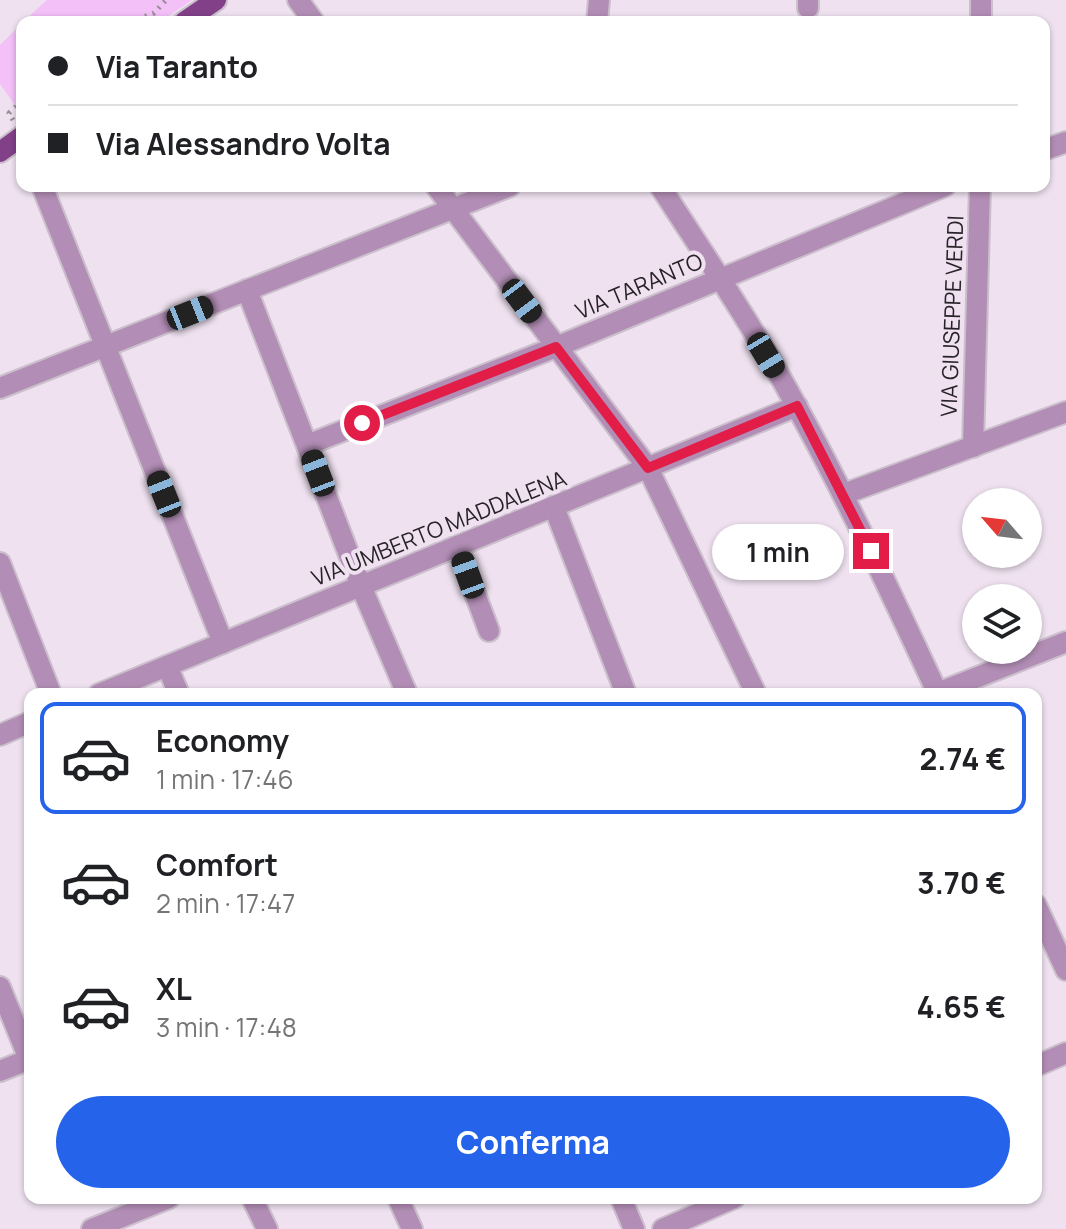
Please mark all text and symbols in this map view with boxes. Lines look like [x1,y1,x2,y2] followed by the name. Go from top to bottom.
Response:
[96,46,258,87] text: Via Taranto
[96,123,391,164] text: Via Alessandro Volta
[933,215,971,417] street label: VIA GIUSEPPE VERDI
[571,246,707,326] street label: VIA TARANTO
[498,275,546,327] car
[163,293,217,333] car
[743,328,789,382] car
[344,405,380,441] route start
[298,446,338,500] car
[307,463,571,593] street label: VIA UMBERTO MADDALENA
[144,467,184,521] car
[962,488,1042,568] north arrow
[962,488,1042,664] map controls
[711,523,843,579] callout: 1 min
[853,533,889,569] route end
[746,534,810,570] text: 1 min
[449,548,487,602] car
[962,584,1042,664] button: layers
[156,720,289,761] text: Economy
[60,722,132,794] icon: car
[919,738,1006,779] text: 2.74 €
[156,761,294,797] text: 1 min · 17:46
[156,844,278,885] text: Comfort
[60,846,132,918] icon: car
[917,862,1006,903] text: 3.70 €
[156,885,295,921] text: 2 min · 17:47
[156,968,192,1009] text: XL
[60,970,132,1042] icon: car
[917,986,1006,1027] text: 4.65 €
[156,1009,297,1045] text: 3 min · 17:48
[56,1096,1010,1188] button: Conferma

